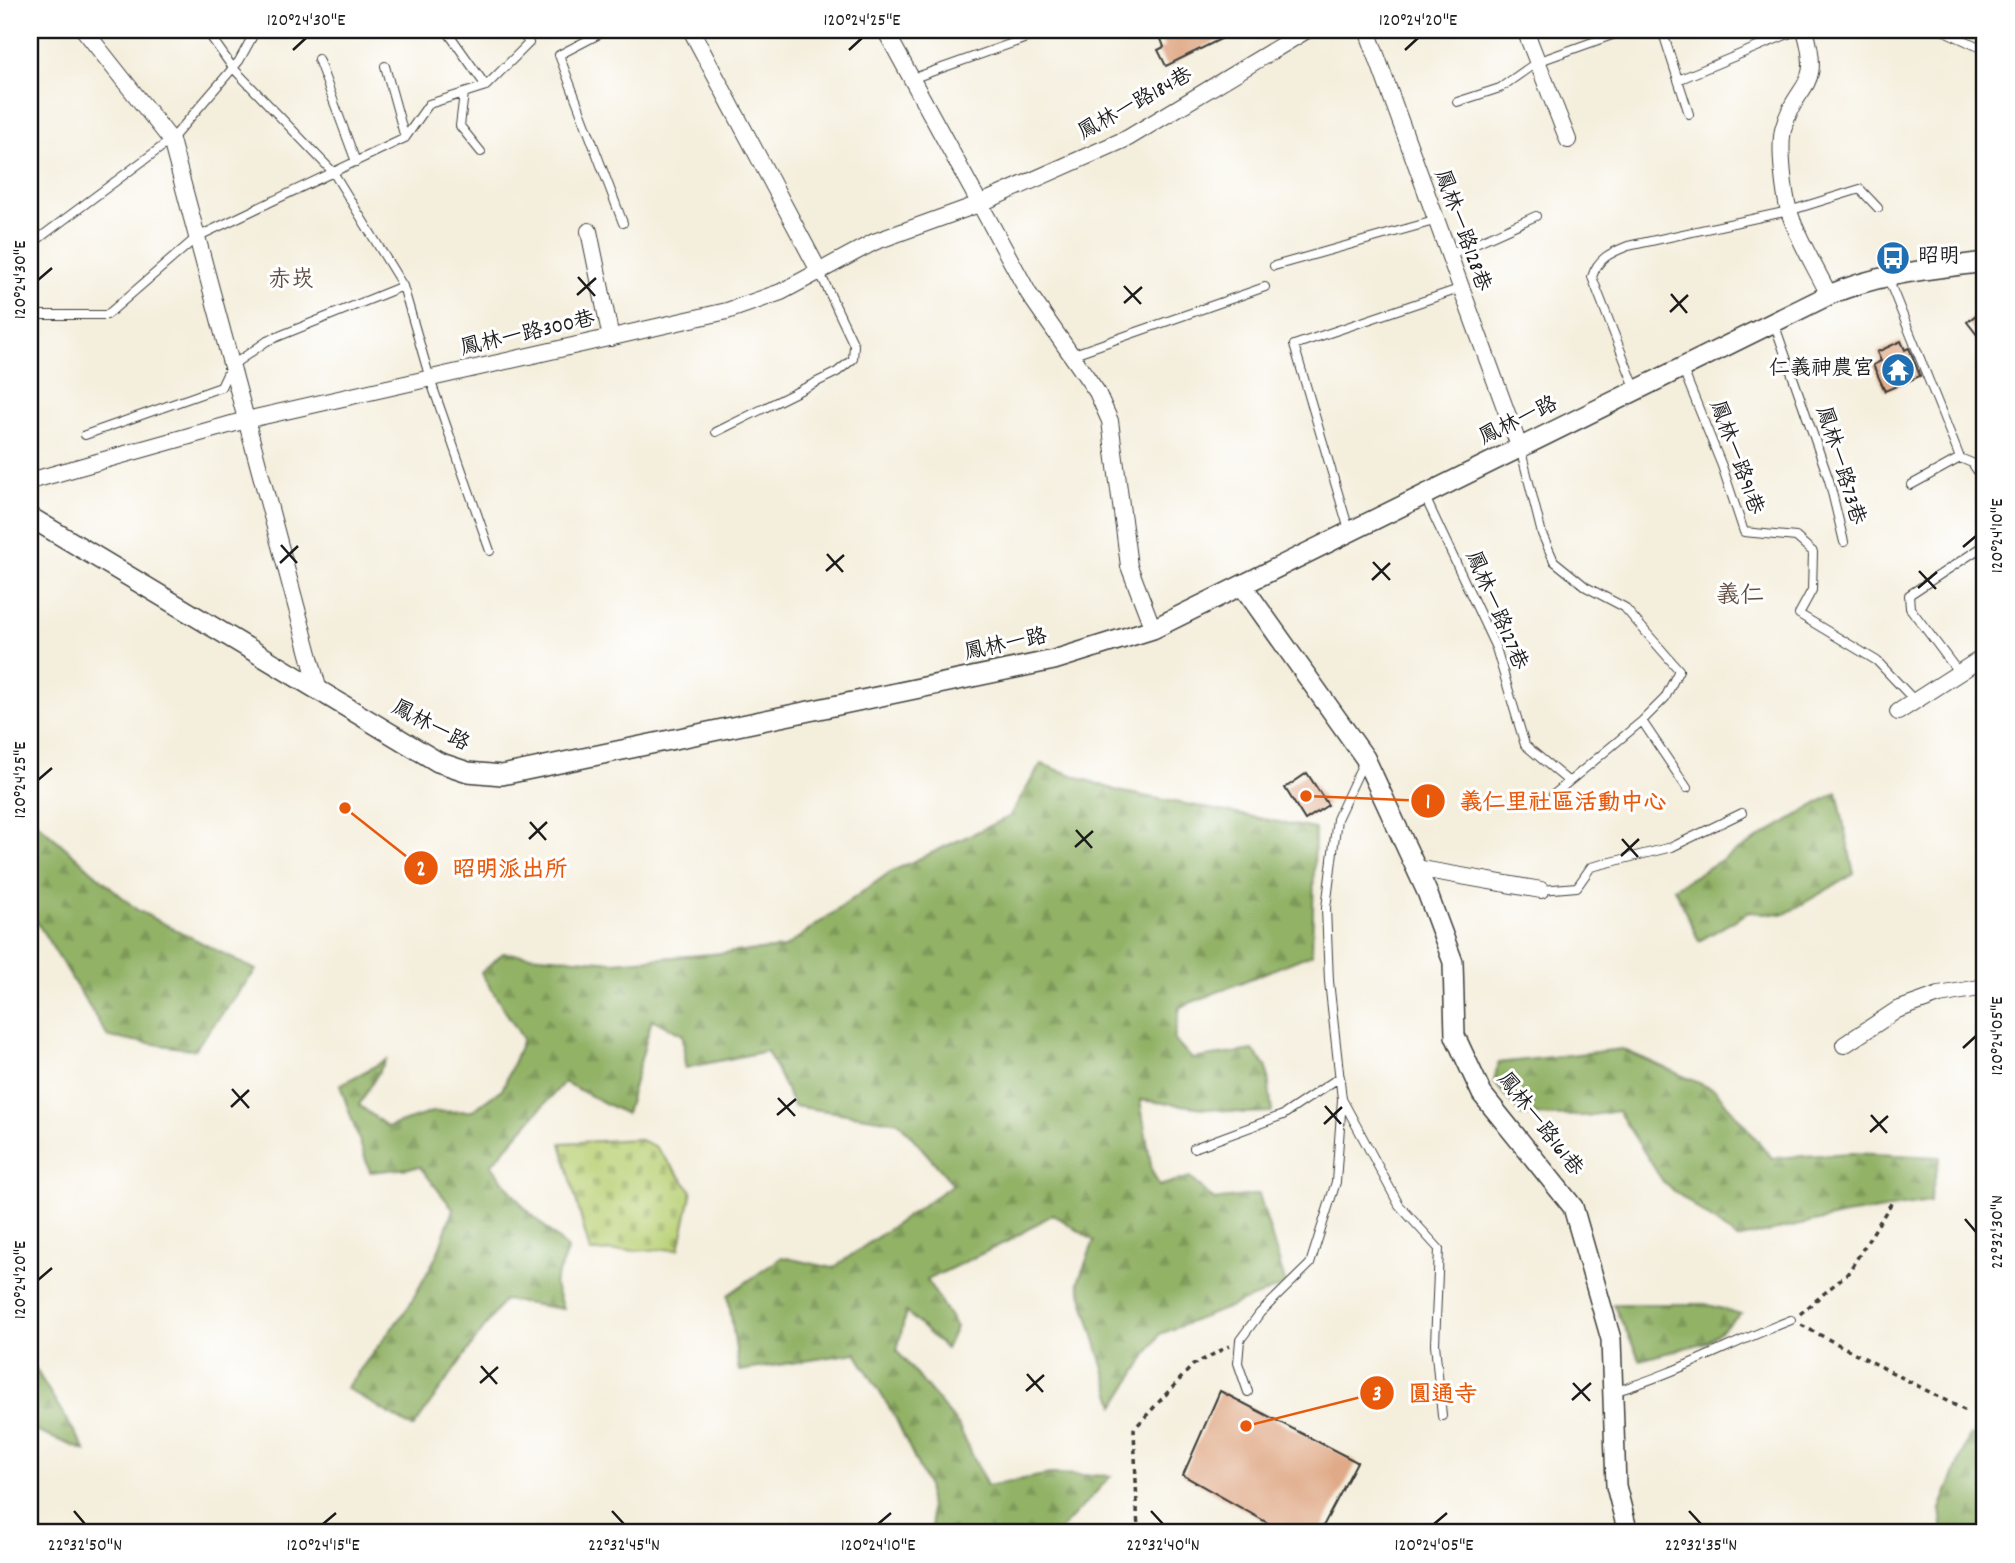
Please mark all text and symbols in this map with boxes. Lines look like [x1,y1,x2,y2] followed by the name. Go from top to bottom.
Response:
[267,9,345,34] text: 120°24'30"E
[823,9,901,34] text: 120°24'25"E
[1379,9,1457,34] text: 120°24'20"E
[1073,61,1199,149] street label: 鳳林一路184巷
[1425,166,1497,296] street label: 鳳林一路128巷
[1874,239,1912,277] bus stop icon: 昭明
[9,241,34,319] text: 120°24'30"E
[1918,243,1960,273] place label: 昭明
[268,265,314,298] district label: 赤崁
[458,305,598,365] street label: 鳳林一路300巷
[1879,351,1917,389] temple icon: 仁義神農宮
[1769,355,1874,385] place label: 仁義神農宮
[1475,390,1563,454] street label: 鳳林一路
[1701,397,1769,519] street label: 鳳林一路91巷
[1807,403,1871,529] street label: 鳳林一路73巷
[1986,499,2011,573] text: 120°24'10"E
[1456,547,1534,675] street label: 鳳林一路127巷
[1716,580,1764,614] district label: 義仁
[962,623,1050,669] street label: 鳳林一路
[386,694,474,760] street label: 鳳林一路
[9,741,34,819] text: 120°24'25"E
[1410,779,1680,823] callout: 義仁里社區活動中心
[1460,788,1667,821] text: 義仁里社區活動中心
[1426,789,1430,819] text: 1
[403,846,581,890] callout: 昭明派出所
[453,855,568,888] text: 昭明派出所
[416,856,426,886] text: 2
[1986,996,2011,1076] text: 120°24'05"E
[1489,1067,1589,1183] street label: 鳳林一路161巷
[1986,1195,2011,1269] text: 22°32'30"N
[9,1241,34,1319] text: 120°24'20"E
[1360,1371,1492,1415] callout: 圓通寺
[1409,1380,1478,1413] text: 圓通寺
[1372,1381,1382,1411] text: 3
[48,1534,122,1559] text: 22°32'50"N
[286,1534,360,1559] text: 120°24'15"E
[588,1534,660,1559] text: 22°32'45"N
[841,1534,915,1559] text: 120°24'10"E
[1126,1534,1200,1559] text: 22°32'40"N
[1394,1534,1474,1559] text: 120°24'05"E
[1665,1534,1737,1559] text: 22°32'35"N

